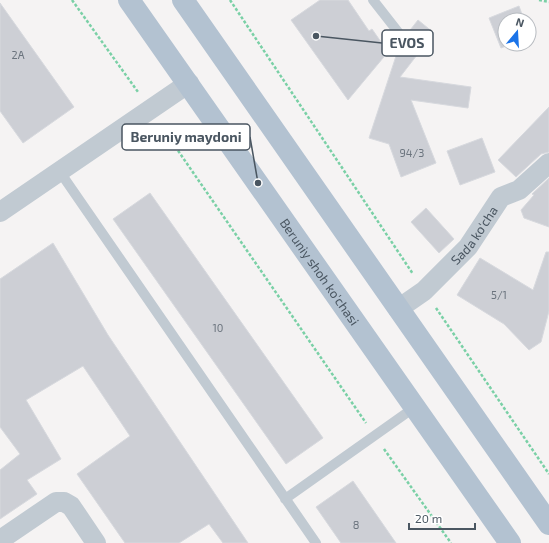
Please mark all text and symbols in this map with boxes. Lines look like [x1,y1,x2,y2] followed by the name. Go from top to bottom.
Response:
[497,12,537,52] north arrow
[514,15,526,29] text: N
[382,30,433,56] callout: EVOS
[390,34,424,51] text: EVOS
[11,48,25,61] house number: 2А
[122,124,250,150] callout: Beruniy maydoni
[130,128,242,145] text: Beruniy maydoni
[400,146,424,159] house number: 94/3
[447,203,501,268] street label: Sada ko'cha
[277,215,363,328] street label: Beruniy shoh ko'chasi
[491,288,507,301] house number: 5/1
[212,321,224,334] house number: 10
[409,505,475,531] scale bar
[415,511,442,525] text: 20 m
[353,518,359,531] house number: 8

